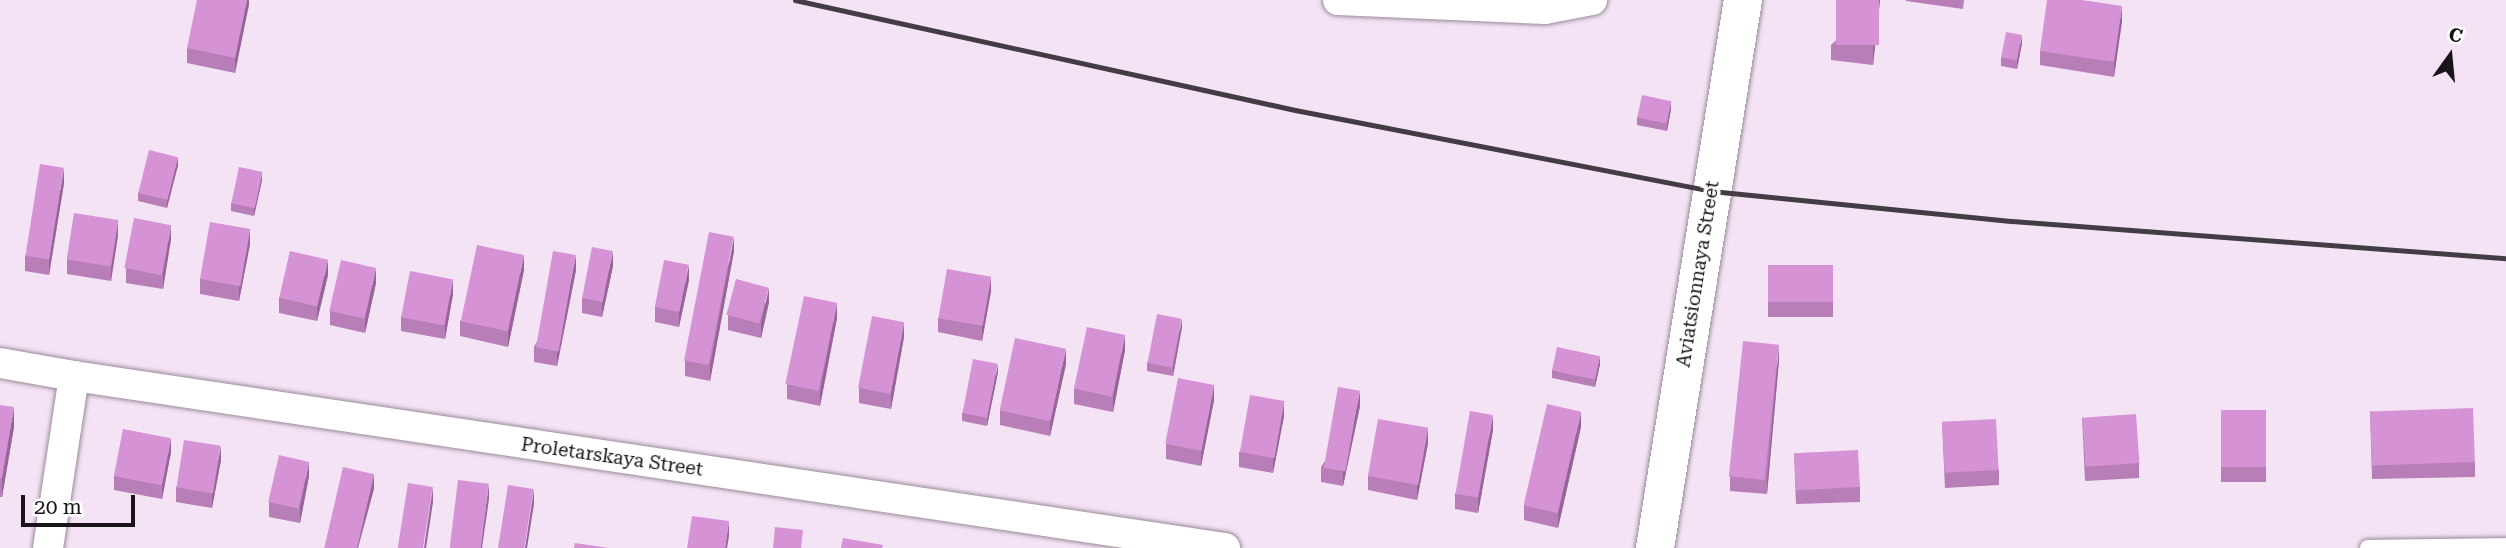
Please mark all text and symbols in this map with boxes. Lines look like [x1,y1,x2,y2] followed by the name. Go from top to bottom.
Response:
[2415,21,2485,91] north arrow
[2446,22,2465,48] text: С
[1672,179,1724,369] street label: Aviatsionnaya Street
[519,433,705,481] street label: Proletarskaya Street
[24,482,138,526] scale bar
[34,495,82,519] text: 20 m

